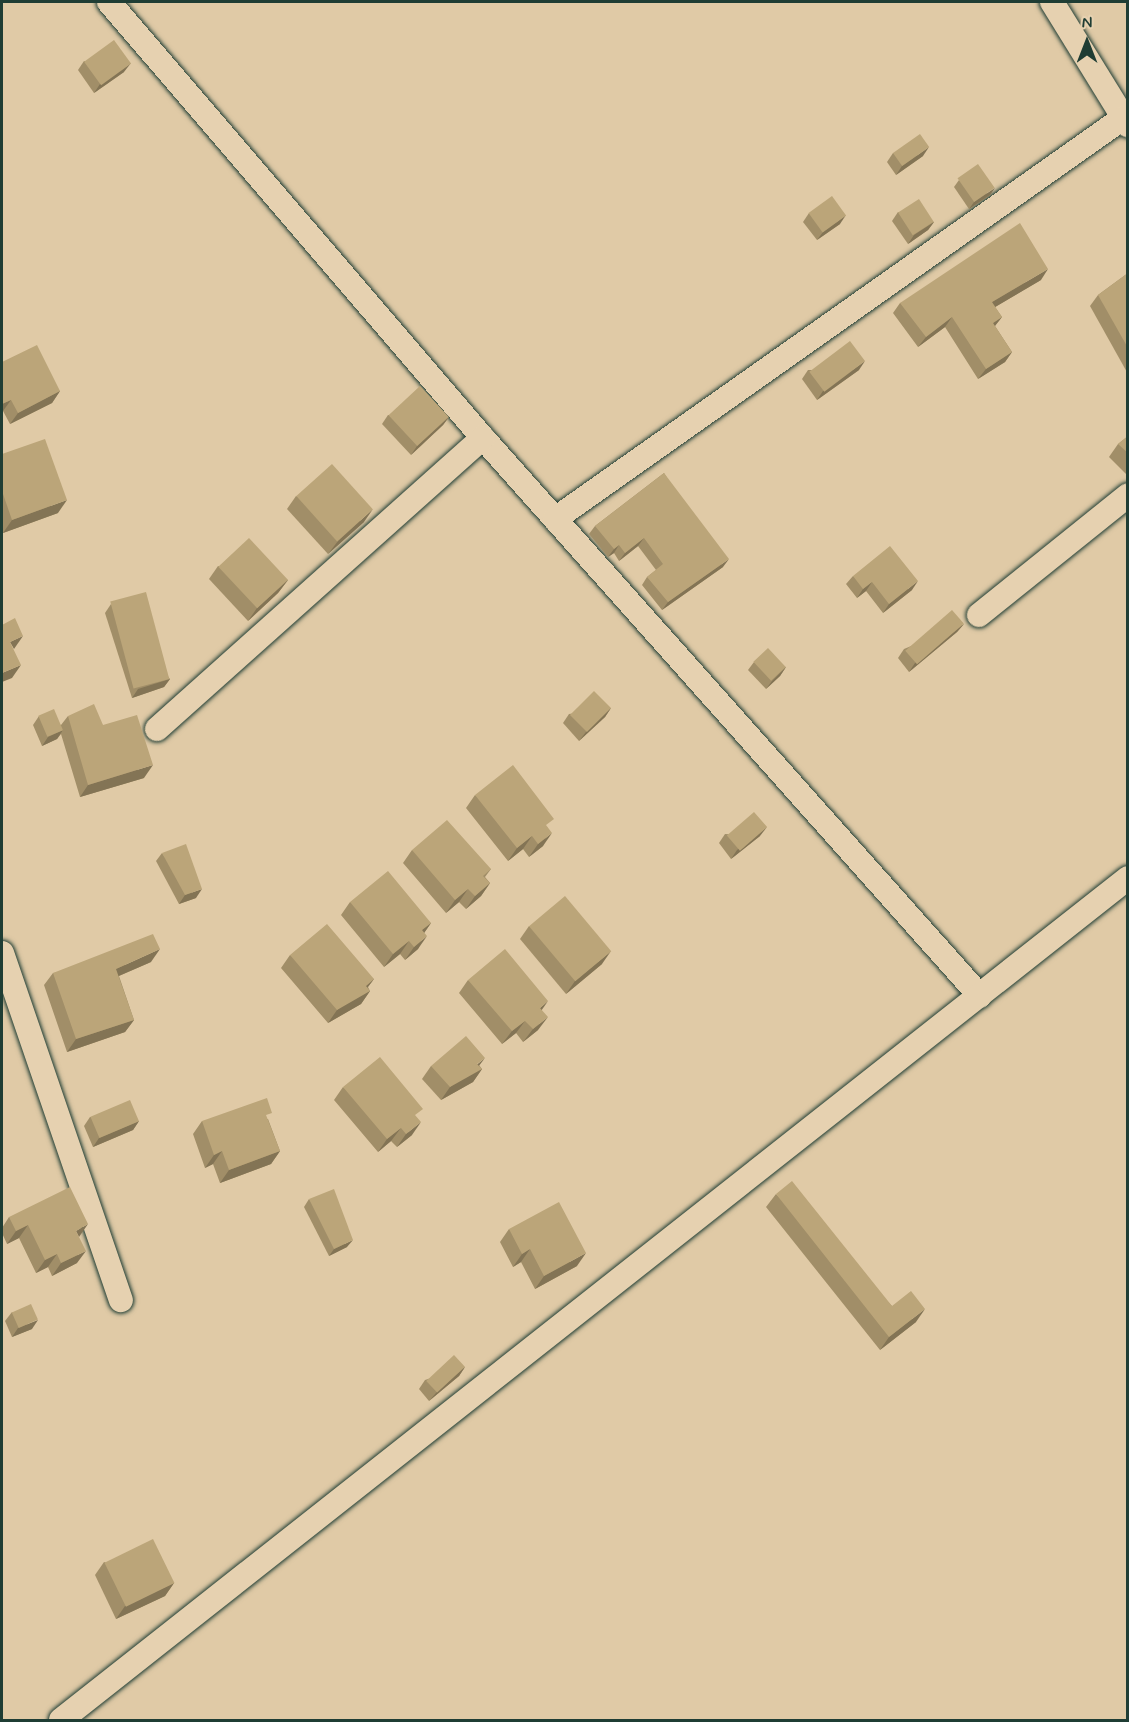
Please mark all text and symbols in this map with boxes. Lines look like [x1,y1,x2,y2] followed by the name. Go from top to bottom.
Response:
[1057,12,1117,72] north arrow
[1082,13,1092,34] text: N

